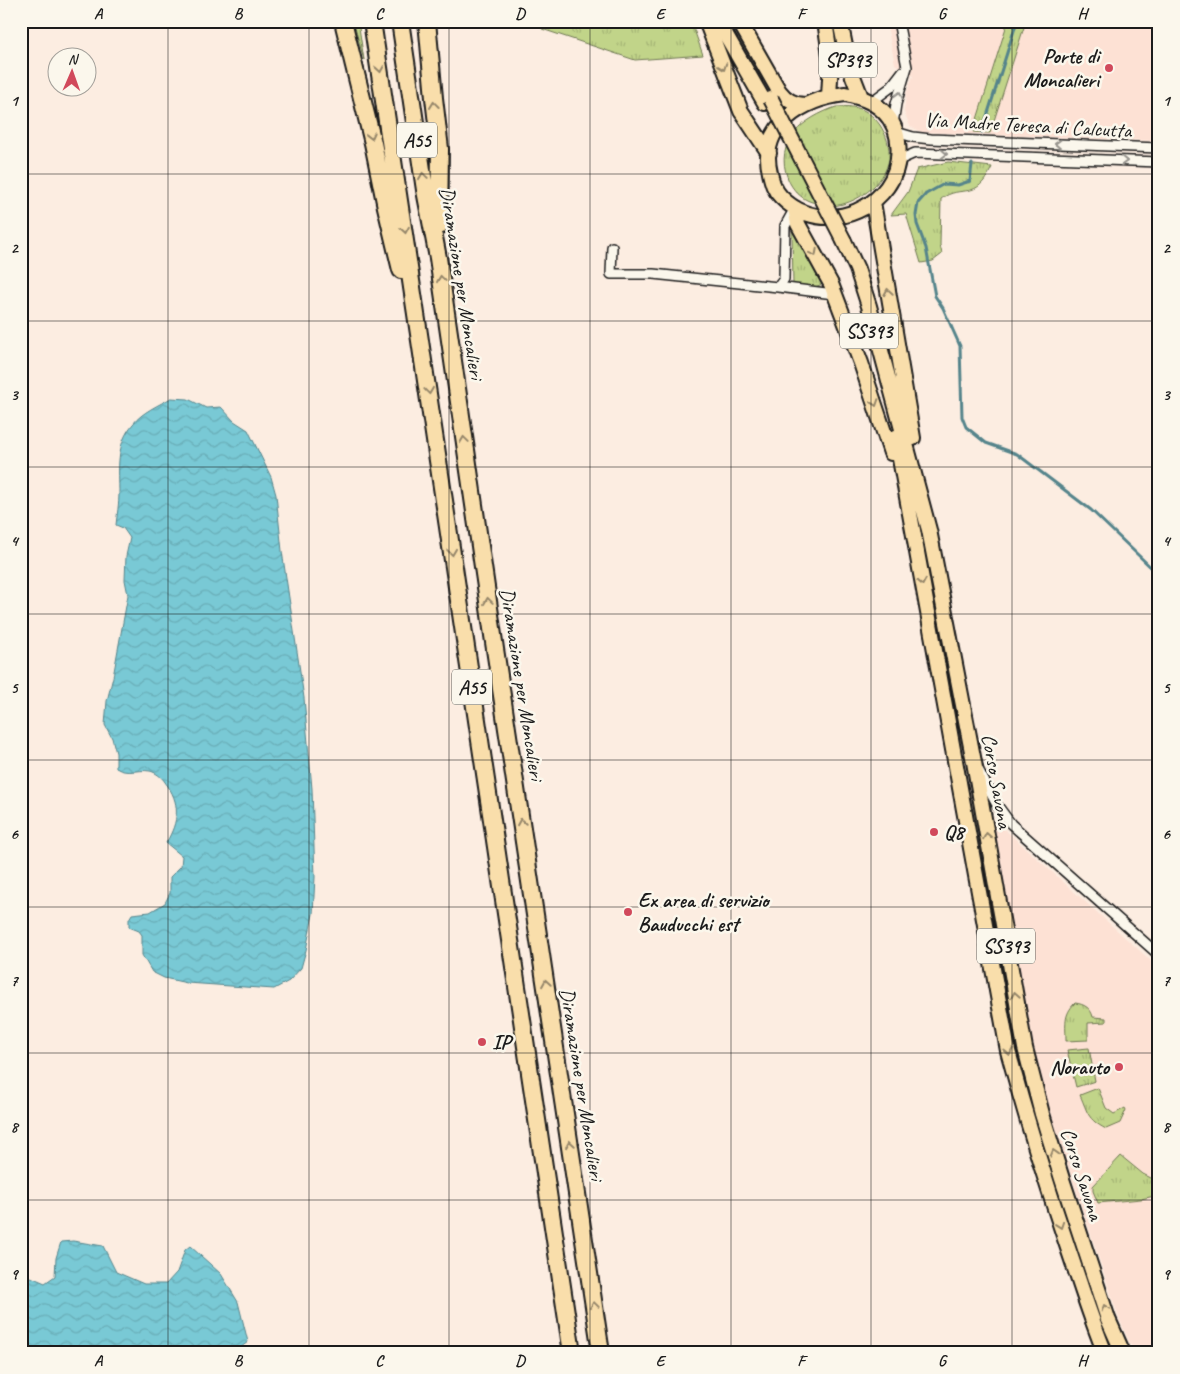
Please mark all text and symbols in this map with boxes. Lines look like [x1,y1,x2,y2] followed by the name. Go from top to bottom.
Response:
[94,4,104,24] text: A
[234,4,244,24] text: B
[375,4,385,24] text: C
[515,4,526,24] text: D
[656,4,667,24] text: E
[797,4,808,24] text: F
[938,4,948,24] text: G
[1077,4,1089,24] text: H
[819,42,877,78] road number: SP393
[1024,43,1102,93] place label: Porte di Moncalieri
[48,48,98,98] north arrow
[68,51,79,68] text: N
[717,62,727,71] one-way arrow
[1103,62,1115,74] marker: Porte di Moncalieri
[374,65,384,74] one-way arrow
[10,91,19,111] text: 1
[1162,91,1171,111] text: 1
[893,92,903,100] one-way arrow
[429,100,440,108] one-way arrow
[924,107,1134,143] street label: Via Madre Teresa di Calcutta
[397,122,437,158] road number: A55
[365,132,376,141] one-way arrow
[1053,139,1061,150] one-way arrow
[941,148,949,159] one-way arrow
[1120,156,1128,166] one-way arrow
[418,171,428,180] one-way arrow
[434,185,491,384] street label: Diramazione per Moncalieri
[399,226,409,234] one-way arrow
[10,238,19,258] text: 2
[1162,238,1171,258] text: 2
[807,247,817,256] one-way arrow
[437,275,447,284] one-way arrow
[884,288,894,297] one-way arrow
[840,314,898,348] road number: SS393
[10,385,19,405] text: 3
[1162,385,1171,405] text: 3
[423,386,433,395] one-way arrow
[869,398,879,407] one-way arrow
[460,436,470,444] one-way arrow
[10,531,19,551] text: 4
[1162,531,1171,551] text: 4
[447,547,457,556] one-way arrow
[916,578,926,587] one-way arrow
[494,586,551,785] street label: Diramazione per Moncalieri
[483,596,493,605] one-way arrow
[452,670,492,704] road number: A55
[11,678,20,698] text: 5
[1163,678,1172,698] text: 5
[976,732,1018,832] street label: Corso Savona
[516,818,527,826] one-way arrow
[944,819,966,845] place label: Q8
[10,824,19,844] text: 6
[1162,824,1171,844] text: 6
[928,826,940,838] marker: Q8
[982,831,992,840] one-way arrow
[638,887,771,937] place label: Ex area di servizio Bauducchi est
[622,906,634,918] marker: Ex area di servizio Bauducchi est
[977,928,1035,964] road number: SS393
[10,971,19,991] text: 7
[1162,971,1171,991] text: 7
[541,979,551,988] one-way arrow
[554,986,611,1185] street label: Diramazione per Moncalieri
[1011,991,1021,1000] one-way arrow
[492,1029,514,1055] place label: IP
[476,1036,488,1048] marker: IP
[1003,1048,1014,1057] one-way arrow
[1050,1054,1110,1080] place label: Norauto
[1113,1061,1125,1073] marker: Norauto
[10,1117,19,1137] text: 8
[1162,1117,1171,1137] text: 8
[1055,1125,1110,1225] street label: Corso Savona
[565,1139,576,1147] one-way arrow
[1050,1150,1060,1158] one-way arrow
[1054,1220,1064,1229] one-way arrow
[10,1264,19,1284] text: 9
[1162,1264,1171,1284] text: 9
[589,1300,600,1308] one-way arrow
[1101,1304,1111,1312] one-way arrow
[94,1351,104,1371] text: A
[234,1351,244,1371] text: B
[375,1351,385,1371] text: C
[515,1351,526,1371] text: D
[656,1351,667,1371] text: E
[797,1351,808,1371] text: F
[938,1351,948,1371] text: G
[1077,1351,1089,1371] text: H

